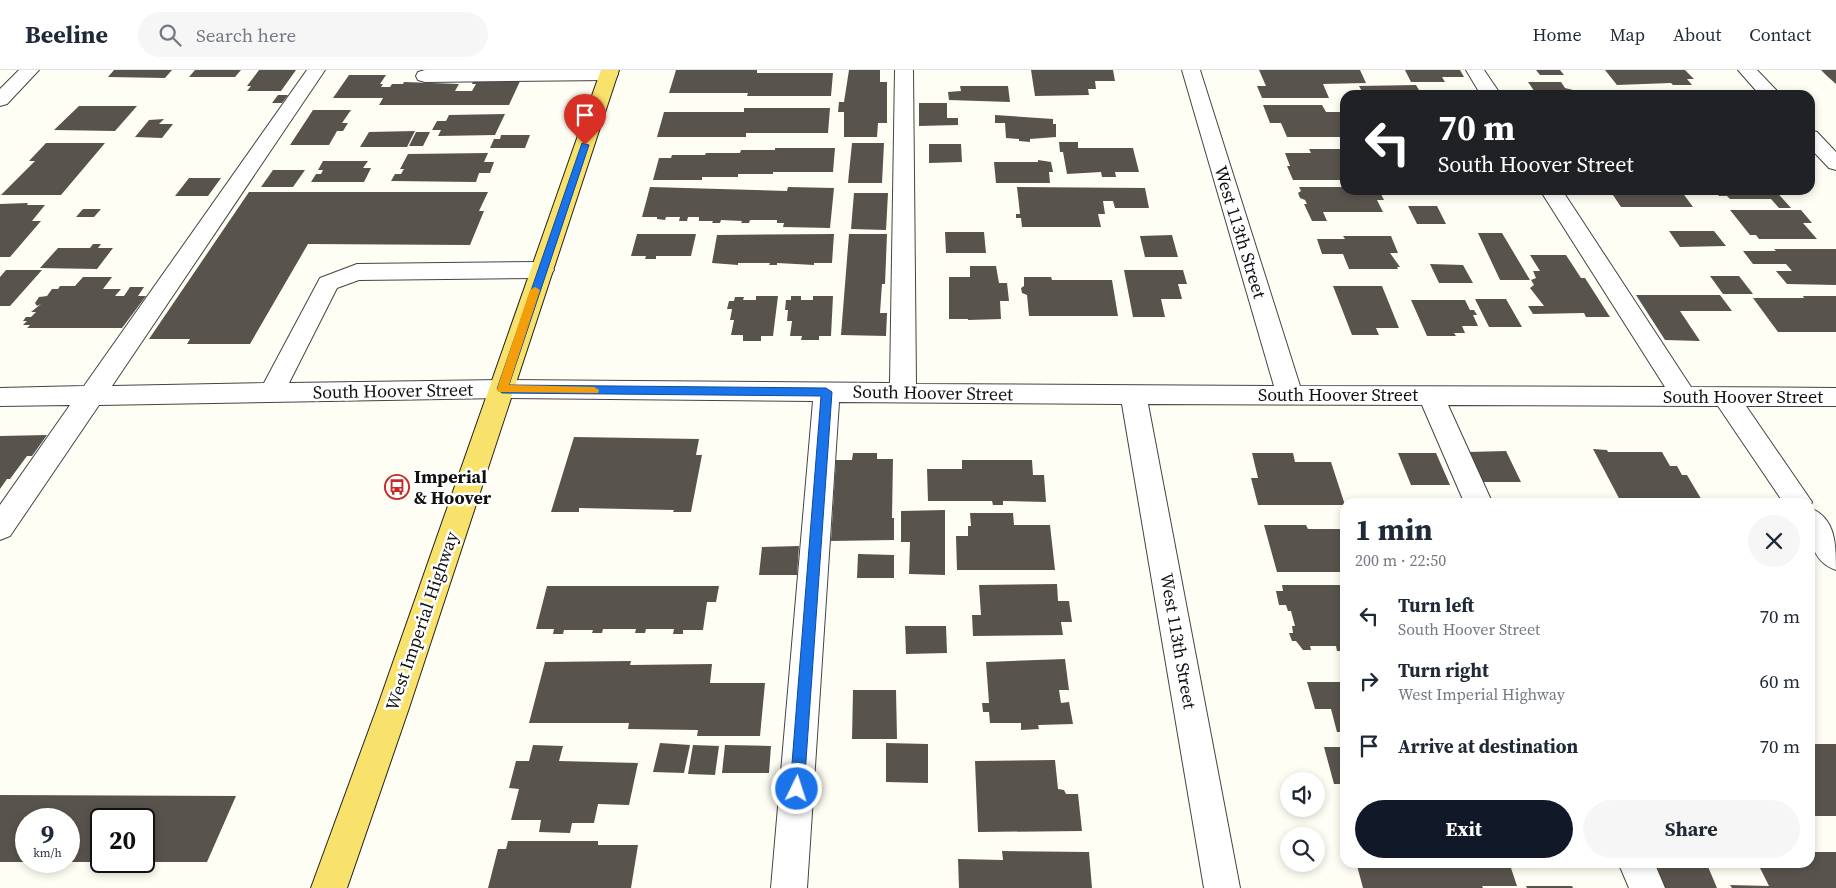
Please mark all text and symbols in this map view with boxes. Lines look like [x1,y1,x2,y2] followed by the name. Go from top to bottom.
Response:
[138,12,488,57] search box
[25,18,108,51] text: Beeline
[156,21,184,49] icon: search
[196,22,296,48] text: Search here
[1533,22,1582,47] text: Home
[1610,22,1645,47] text: Map
[1673,22,1721,47] text: About
[1749,22,1811,47] text: Contact
[564,94,606,145] pin
[571,101,599,129] icon: arrive
[1438,104,1515,152] text: 70 m
[1355,110,1420,175] icon: left
[1438,149,1634,179] text: South Hoover Street
[1208,162,1273,301] street label: West 113th Street
[313,377,473,404] street label: South Hoover Street
[853,379,1013,406] street label: South Hoover Street
[1258,382,1418,407] street label: South Hoover Street
[1663,384,1823,409] street label: South Hoover Street
[414,464,492,510] place label: Imperial & Hoover
[384,474,410,500] bus stop icon: Imperial & Hoover
[1355,509,1433,550] text: 1 min
[1748,515,1800,567] button: close
[379,527,464,714] street label: West Imperial Highway
[1355,549,1446,571] text: 200 m · 22:50
[1154,571,1203,711] street label: West 113th Street
[1398,592,1474,618] text: Turn left
[1355,602,1383,630] icon: left
[1759,603,1800,629] text: 70 m
[1398,618,1540,640] text: South Hoover Street
[1398,657,1489,683] text: Turn right
[1355,667,1383,695] icon: right
[1759,668,1800,694] text: 60 m
[1398,683,1565,705] text: West Imperial Highway
[1355,732,1383,760] icon: arrive
[1398,733,1578,759] text: Arrive at destination
[1759,733,1800,759] text: 70 m
[770,762,822,814] position arrow
[1280,772,1325,872] map controls
[1280,772,1325,817] button: sound
[1355,800,1573,858] button: Exit
[1583,800,1800,858] button: Share
[90,808,155,873] speed limit sign: 20
[41,817,54,851] text: 9
[1280,827,1325,872] button: search
[33,845,62,861] text: km/h

